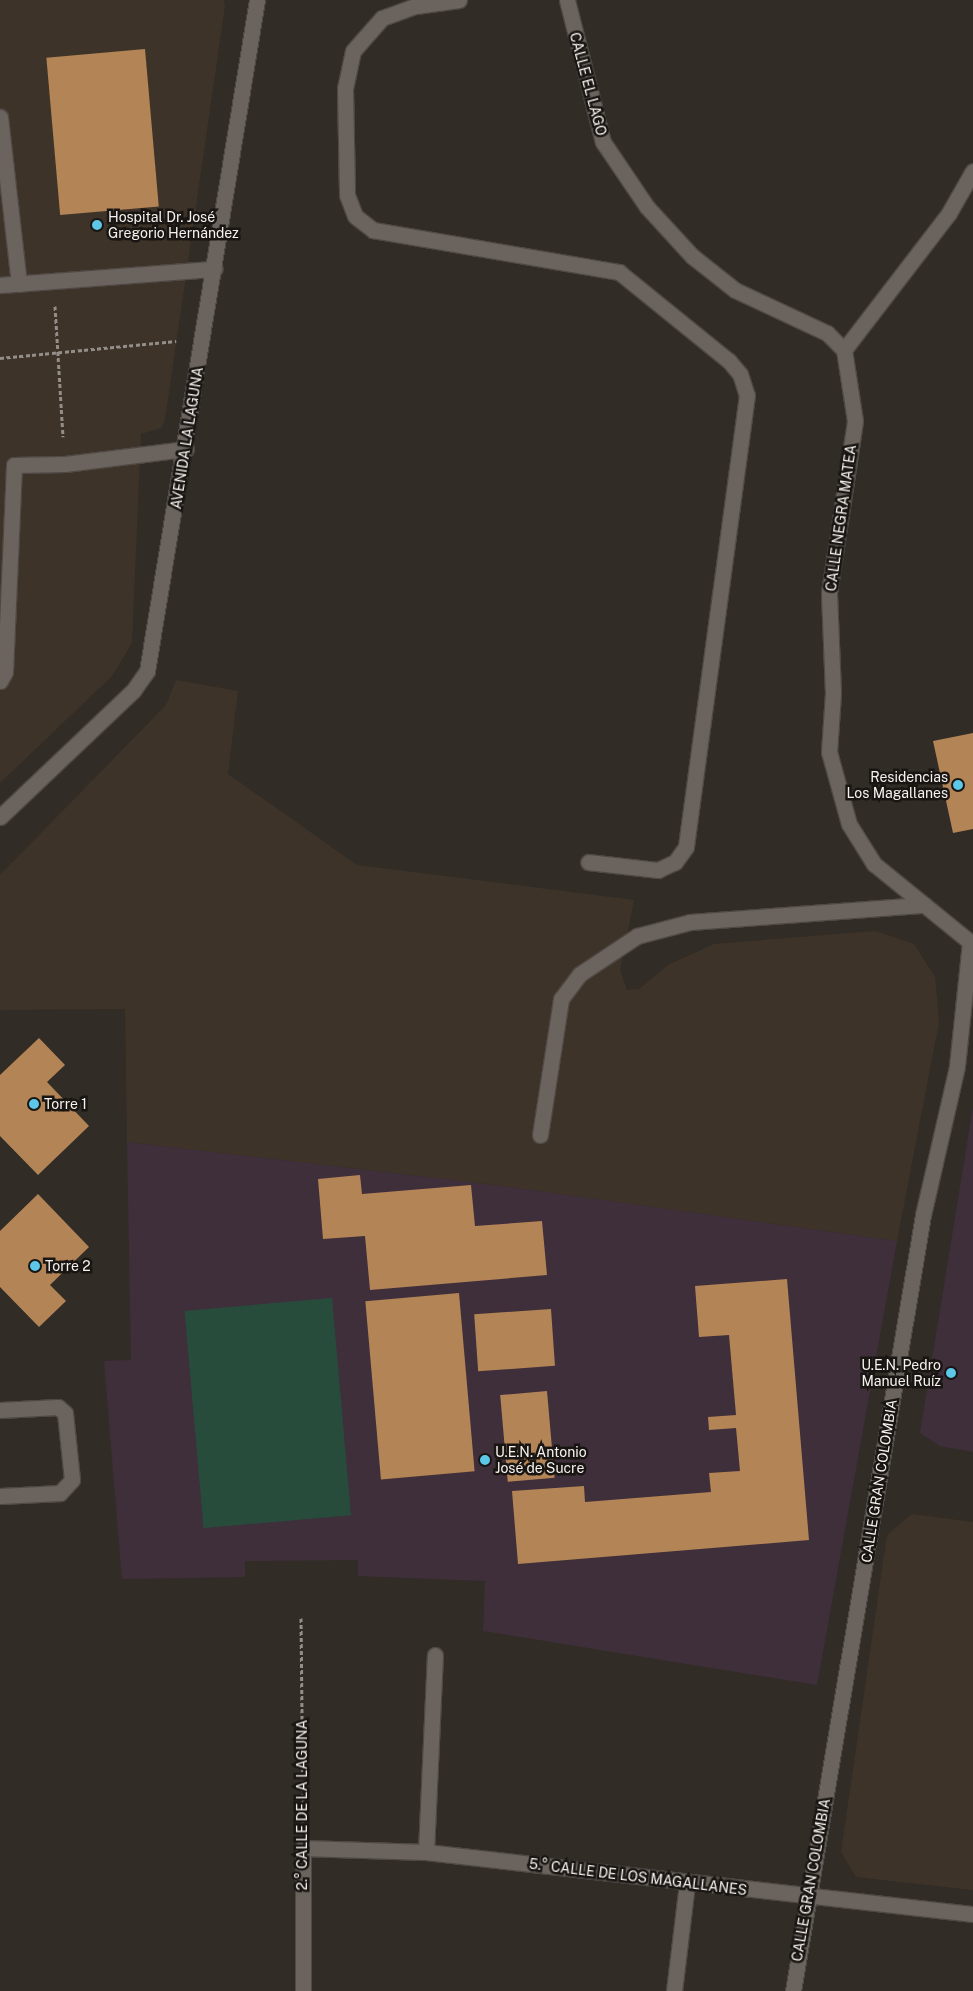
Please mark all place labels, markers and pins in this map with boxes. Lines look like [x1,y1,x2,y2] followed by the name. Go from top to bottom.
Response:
[108,209,239,242] place label: Hospital Dr. José Gregorio Hernández
[90,218,104,232] marker: Hospital Dr. José Gregorio Hernández
[847,769,948,802] place label: Residencias Los Magallanes
[952,779,964,791] marker: Residencias Los Magallanes
[44,1096,87,1112] place label: Torre 1
[28,1098,40,1110] marker: Torre 1
[45,1258,91,1274] place label: Torre 2
[29,1260,41,1272] marker: Torre 2
[861,1357,941,1390] place label: U.E.N. Pedro Manuel Ruíz
[945,1367,957,1379] marker: U.E.N. Pedro Manuel Ruíz
[495,1444,587,1476] place label: U.E.N. Antonio José de Sucre
[479,1454,491,1466] marker: U.E.N. Antonio José de Sucre

